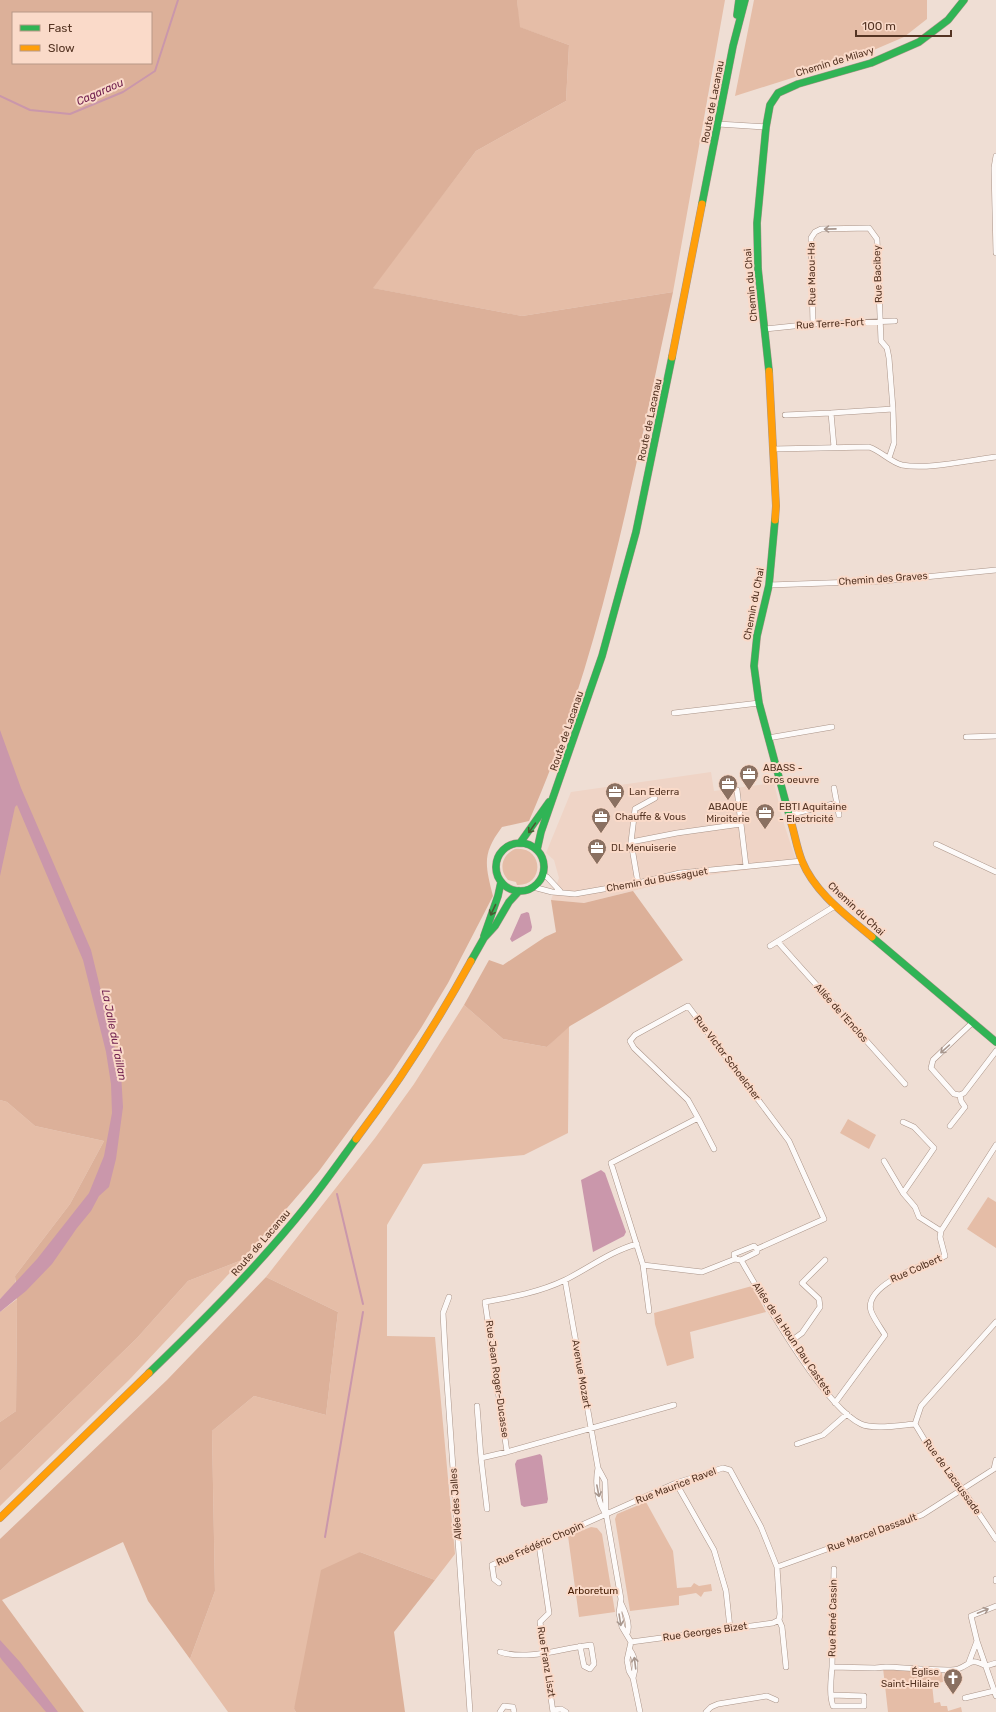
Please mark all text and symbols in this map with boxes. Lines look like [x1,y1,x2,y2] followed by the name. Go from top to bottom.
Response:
[12,12,152,64] legend
[856,12,951,38] scale bar
[862,19,896,33] text: 100 m
[48,21,72,35] text: Fast
[48,41,75,55] text: Slow
[794,44,876,80] street label: Chemin de Milavy
[699,60,727,144] street label: Route de Lacanau
[74,76,126,108] water label: Cagaraou
[824,225,837,233] one-way arrow
[805,242,819,306] street label: Rue Maou-Ha
[871,245,885,303] street label: Rue Bacibey
[742,248,760,322] street label: Chemin du Chai
[796,316,864,332] street label: Rue Terre-Fort
[635,378,665,462] street label: Route de Lacanau
[741,567,767,641] street label: Chemin du Chai
[838,570,928,588] street label: Chemin des Graves
[548,689,586,773] street label: Route de Lacanau
[763,762,819,786] place label: ABASS - Gros oeuvre
[738,763,760,791] office icon: ABASS - Gros oeuvre
[717,773,739,801] office icon: ABAQUE Miroiterie
[604,781,626,809] office icon: Lan Ederra
[629,786,679,798] place label: Lan Ederra
[706,801,750,825] place label: ABAQUE Miroiterie
[779,801,847,825] place label: EBTI Aquitaine - Electricité
[754,802,776,830] office icon: EBTI Aquitaine - Electricité
[590,806,612,834] office icon: Chauffe & Vous
[615,811,686,823] place label: Chauffe & Vous
[528,823,536,834] one-way arrow
[586,837,608,865] office icon: DL Menuiserie
[611,842,677,854] place label: DL Menuiserie
[605,865,709,895] street label: Chemin du Bussaguet
[825,880,887,938] street label: Chemin du Chai
[489,904,496,916] one-way arrow
[812,981,870,1045] street label: Allée de l'Enclos
[99,988,129,1082] water label: La Jalle du Taillan
[691,1013,763,1103] street label: Rue Victor Schoelcher
[939,1045,950,1054] one-way arrow
[229,1207,293,1279] street label: Route de Lacanau
[889,1252,944,1286] street label: Rue Colbert
[750,1280,834,1398] street label: Allée de la Houn Dau Castets
[483,1320,511,1439] street label: Rue Jean Roger-Ducasse
[569,1339,593,1409] street label: Avenue Mozart
[921,1437,984,1517] street label: Rue de Lacaussade
[634,1465,718,1507] street label: Rue Maurice Ravel
[448,1468,464,1540] street label: Allée des Jalles
[594,1484,602,1497] one-way arrow
[826,1511,918,1555] street label: Rue Marcel Dassault
[494,1519,586,1569] street label: Rue Frédéric Chopin
[826,1579,840,1657] street label: Rue René Cassin
[568,1585,618,1597] park label: Arboretum
[977,1607,989,1614] one-way arrow
[616,1613,624,1626] one-way arrow
[662,1620,748,1644] street label: Rue Georges Bizet
[534,1626,558,1698] street label: Rue Franz Liszt
[631,1657,638,1670] one-way arrow
[881,1666,939,1690] place label: Église Saint-Hilaire
[942,1667,964,1695] church icon: Église Saint-Hilaire

